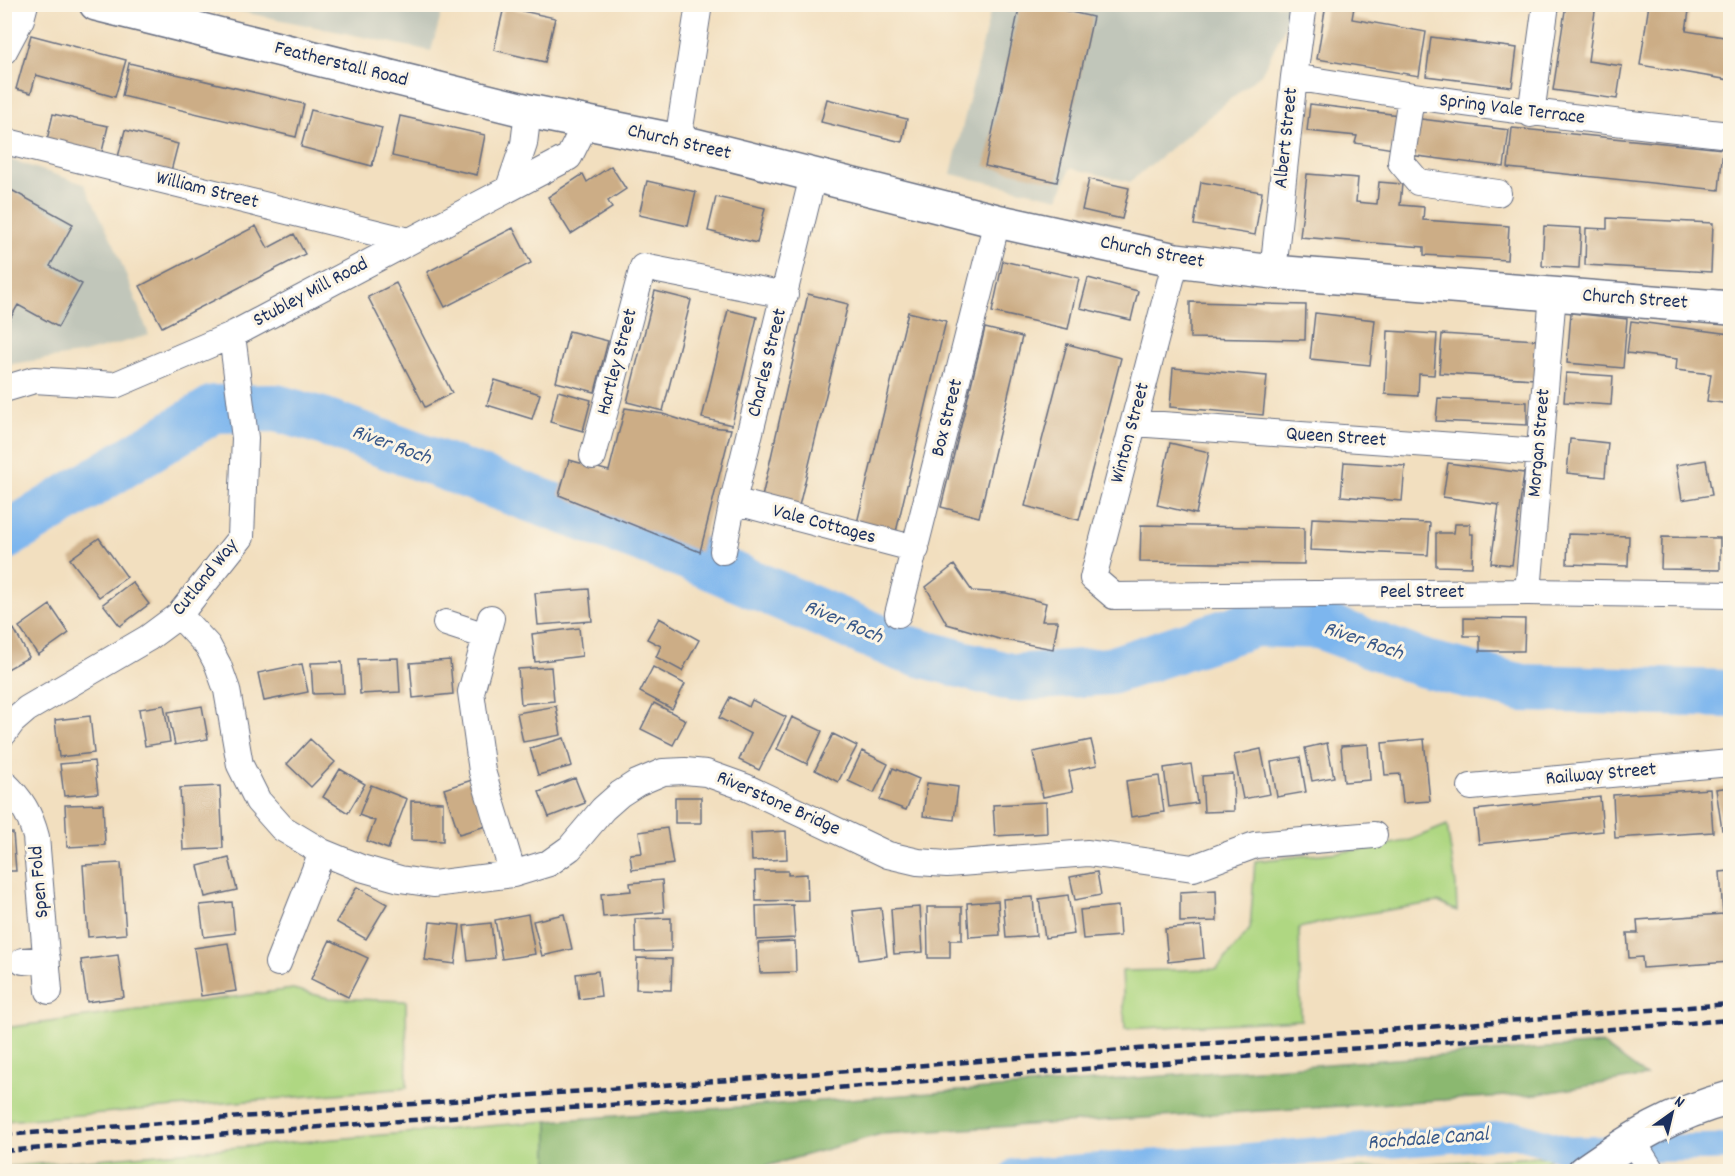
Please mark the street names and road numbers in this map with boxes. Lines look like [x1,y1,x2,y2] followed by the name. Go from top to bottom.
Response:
[271,35,411,95] street label: Featherstall Road
[1268,86,1306,190] street label: Albert Street
[1437,87,1587,133] street label: Spring Vale Terrace
[624,117,734,169] street label: Church Street
[153,165,261,217] street label: William Street
[1098,229,1206,277] street label: Church Street
[249,251,373,335] street label: Stubley Mill Road
[1581,282,1689,318] street label: Church Street
[590,306,646,418] street label: Hartley Street
[741,306,795,420] street label: Charles Street
[925,376,971,460] street label: Box Street
[1104,380,1158,486] street label: Winton Street
[1521,388,1559,498] street label: Morgan Street
[1285,421,1387,455] street label: Queen Street
[769,498,879,552] street label: Vale Cottages
[166,533,246,623] street label: Cutland Way
[1380,579,1464,607] street label: Peel Street
[1544,756,1658,794] street label: Railway Street
[712,764,845,844] street label: Riverstone Bridge
[23,845,57,919] street label: Spen Fold

